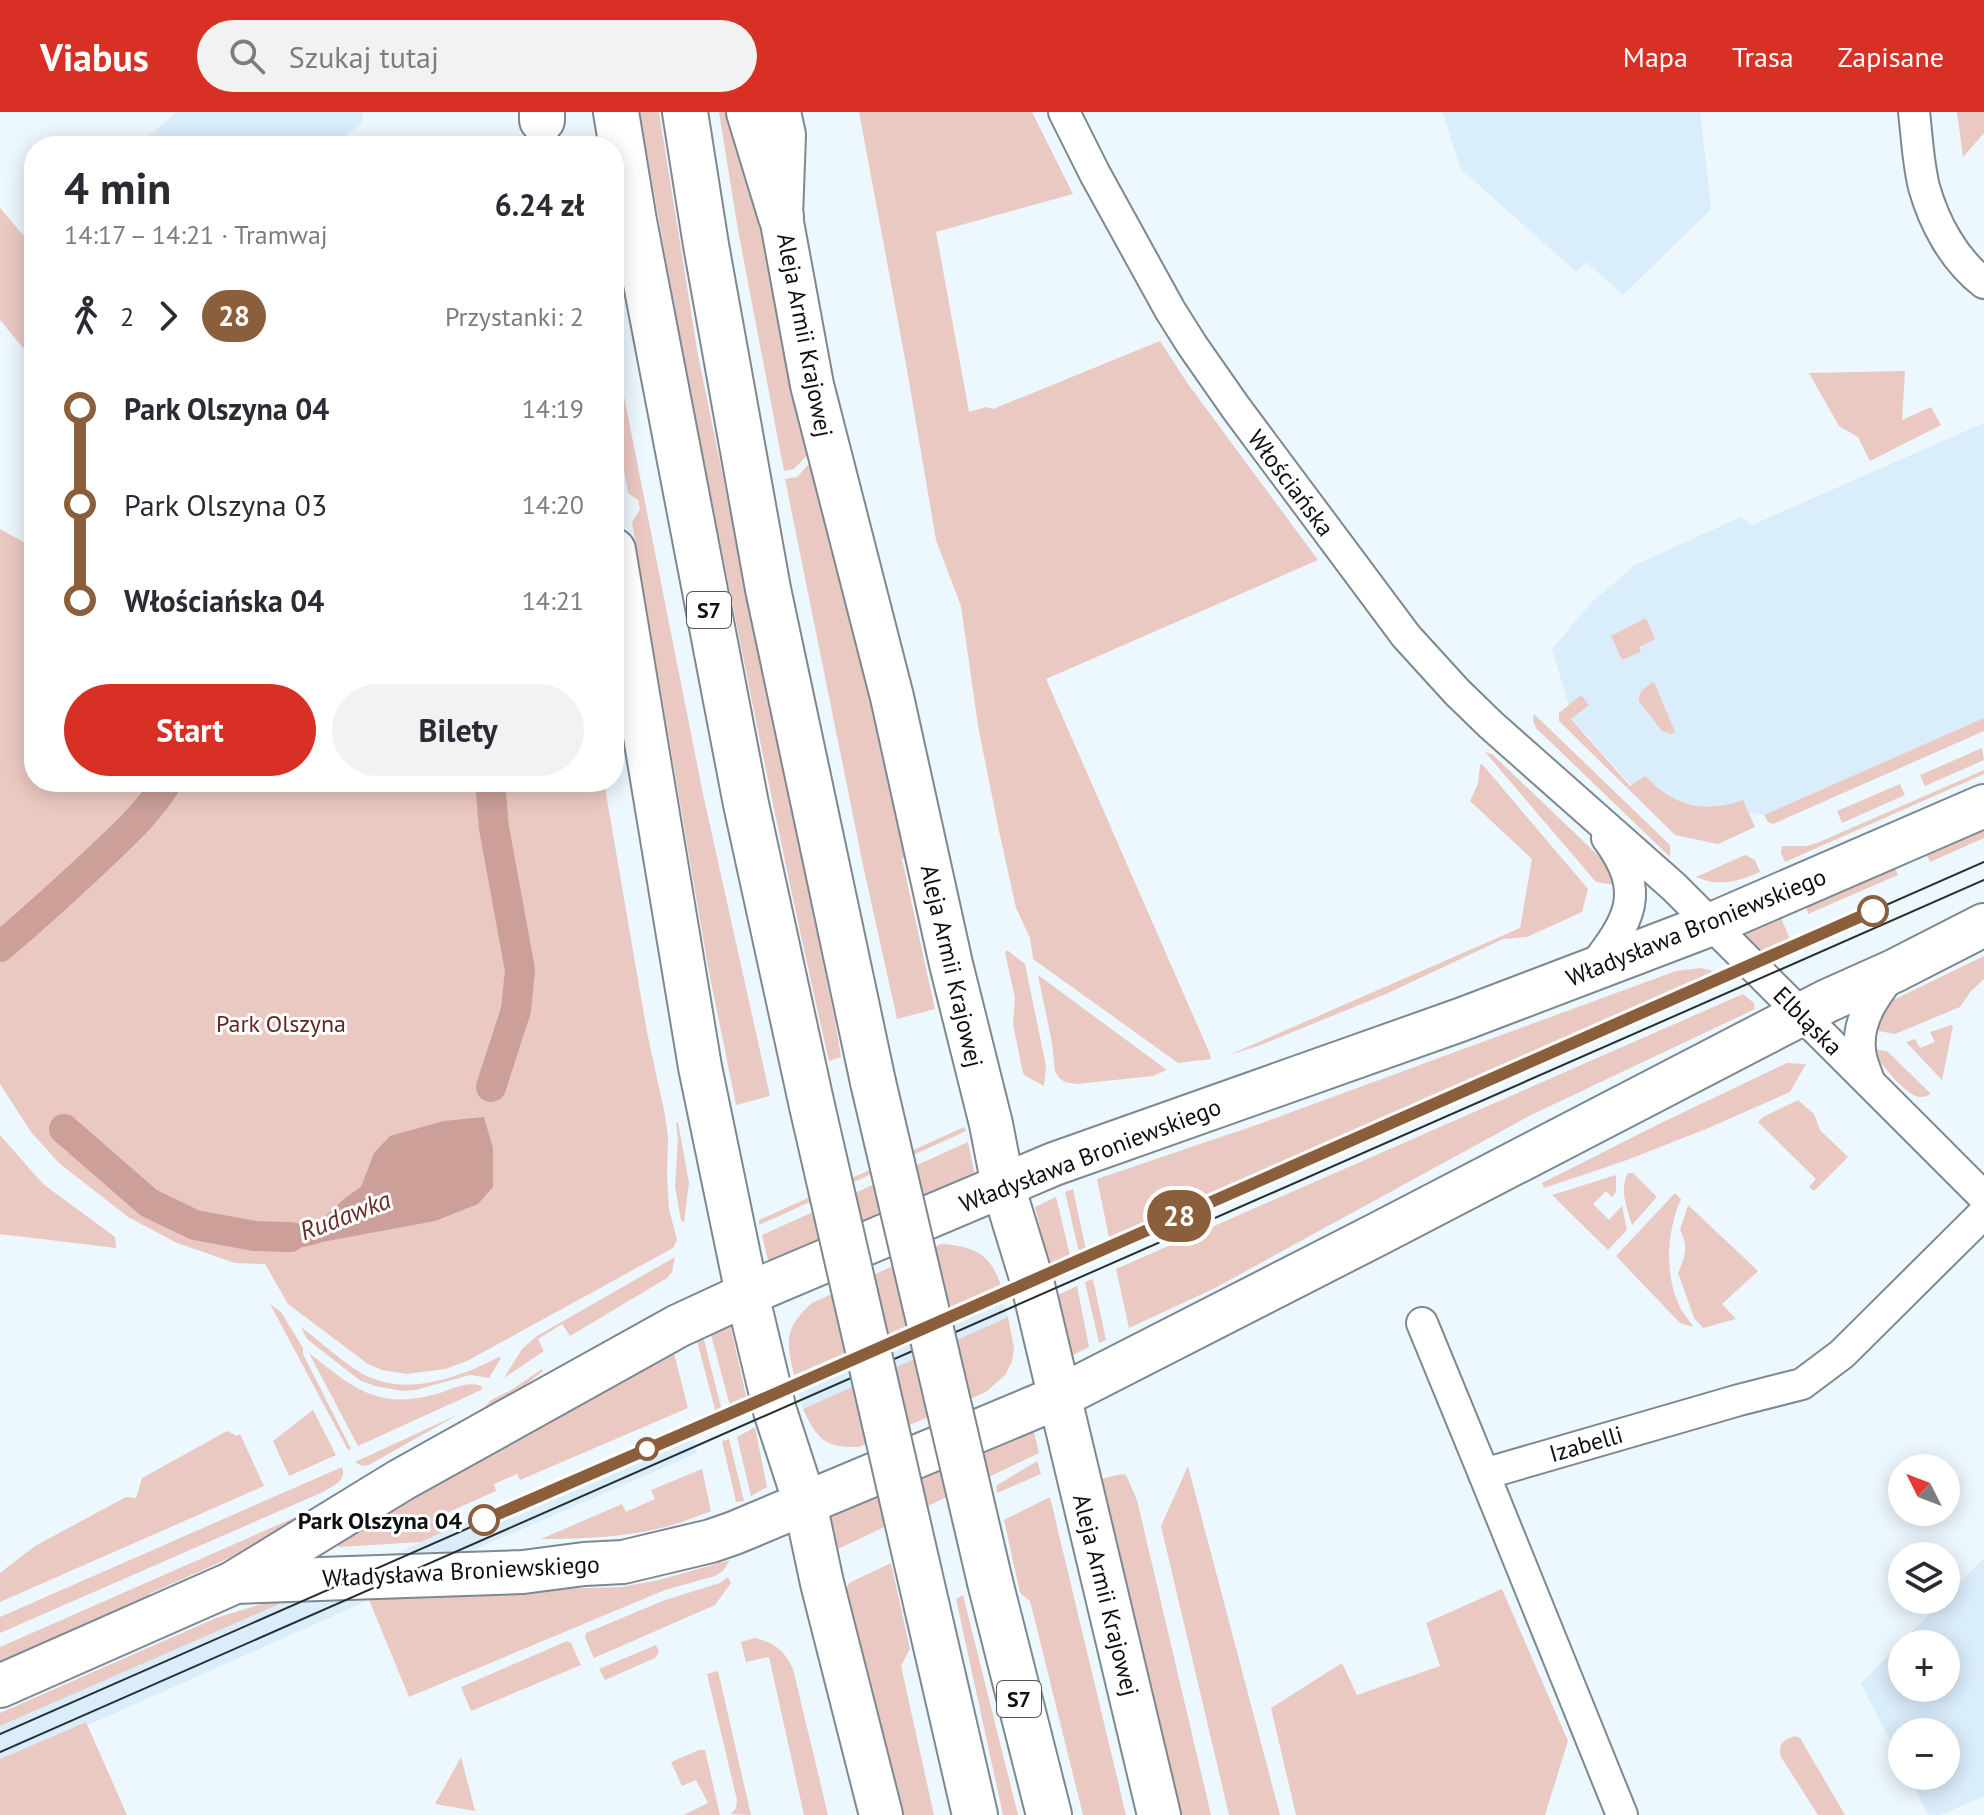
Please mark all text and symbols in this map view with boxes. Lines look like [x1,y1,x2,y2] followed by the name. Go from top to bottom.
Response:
[197,20,757,92] search box
[40,32,149,81] text: Viabus
[225,34,269,78] icon: search
[289,37,439,76] text: Szukaj tutaj
[1623,38,1688,75] text: Mapa
[1732,38,1794,75] text: Trasa
[1838,38,1944,75] text: Zapisane
[64,159,171,216] text: 4 min
[495,185,584,224] text: 6.24 zł
[64,218,328,251] text: 14:17 – 14:21 · Tramwaj
[770,230,840,440] street label: Aleja Armii Krajowej
[64,294,108,338] icon: walk
[146,294,190,338] icon: forward
[218,297,250,334] text: 28
[120,300,134,333] text: 2
[445,300,584,333] text: Przystanki: 2
[124,389,329,428] text: Park Olszyna 04
[522,392,584,425] text: 14:19
[1241,424,1341,542] street label: Włościańska
[124,485,327,524] text: Park Olszyna 03
[522,488,584,521] text: 14:20
[124,581,324,620] text: Włościańska 04
[522,584,584,617] text: 14:21
[687,592,731,628] road number: S7
[64,684,316,776] button: Start
[332,684,584,776] button: Bilety
[1561,861,1831,993] street label: Władysława Broniewskiego
[914,862,990,1070] street label: Aleja Armii Krajowej
[1858,896,1888,926] unlabelled marker
[1767,980,1849,1062] street label: Elbląska
[216,1008,346,1039] park label: Park Olszyna
[955,1091,1225,1219] street label: Władysława Broniewskiego
[295,1182,396,1247] water label: Rudawka
[1143,1190,1215,1242] line badge: 28
[1163,1197,1195,1234] text: 28
[1546,1419,1626,1469] street label: Izabelli
[636,1438,658,1460] unlabelled marker
[1888,1454,1960,1526] north arrow
[1888,1454,1960,1790] map controls
[1066,1491,1146,1699] street label: Aleja Armii Krajowej
[298,1505,462,1536] place label: Park Olszyna 04
[469,1505,499,1535] marker: Park Olszyna 04
[1888,1542,1960,1614] button: layers
[322,1548,600,1594] street label: Władysława Broniewskiego
[1888,1630,1960,1702] button: +
[997,1681,1041,1717] road number: S7
[1888,1718,1960,1790] button: −

